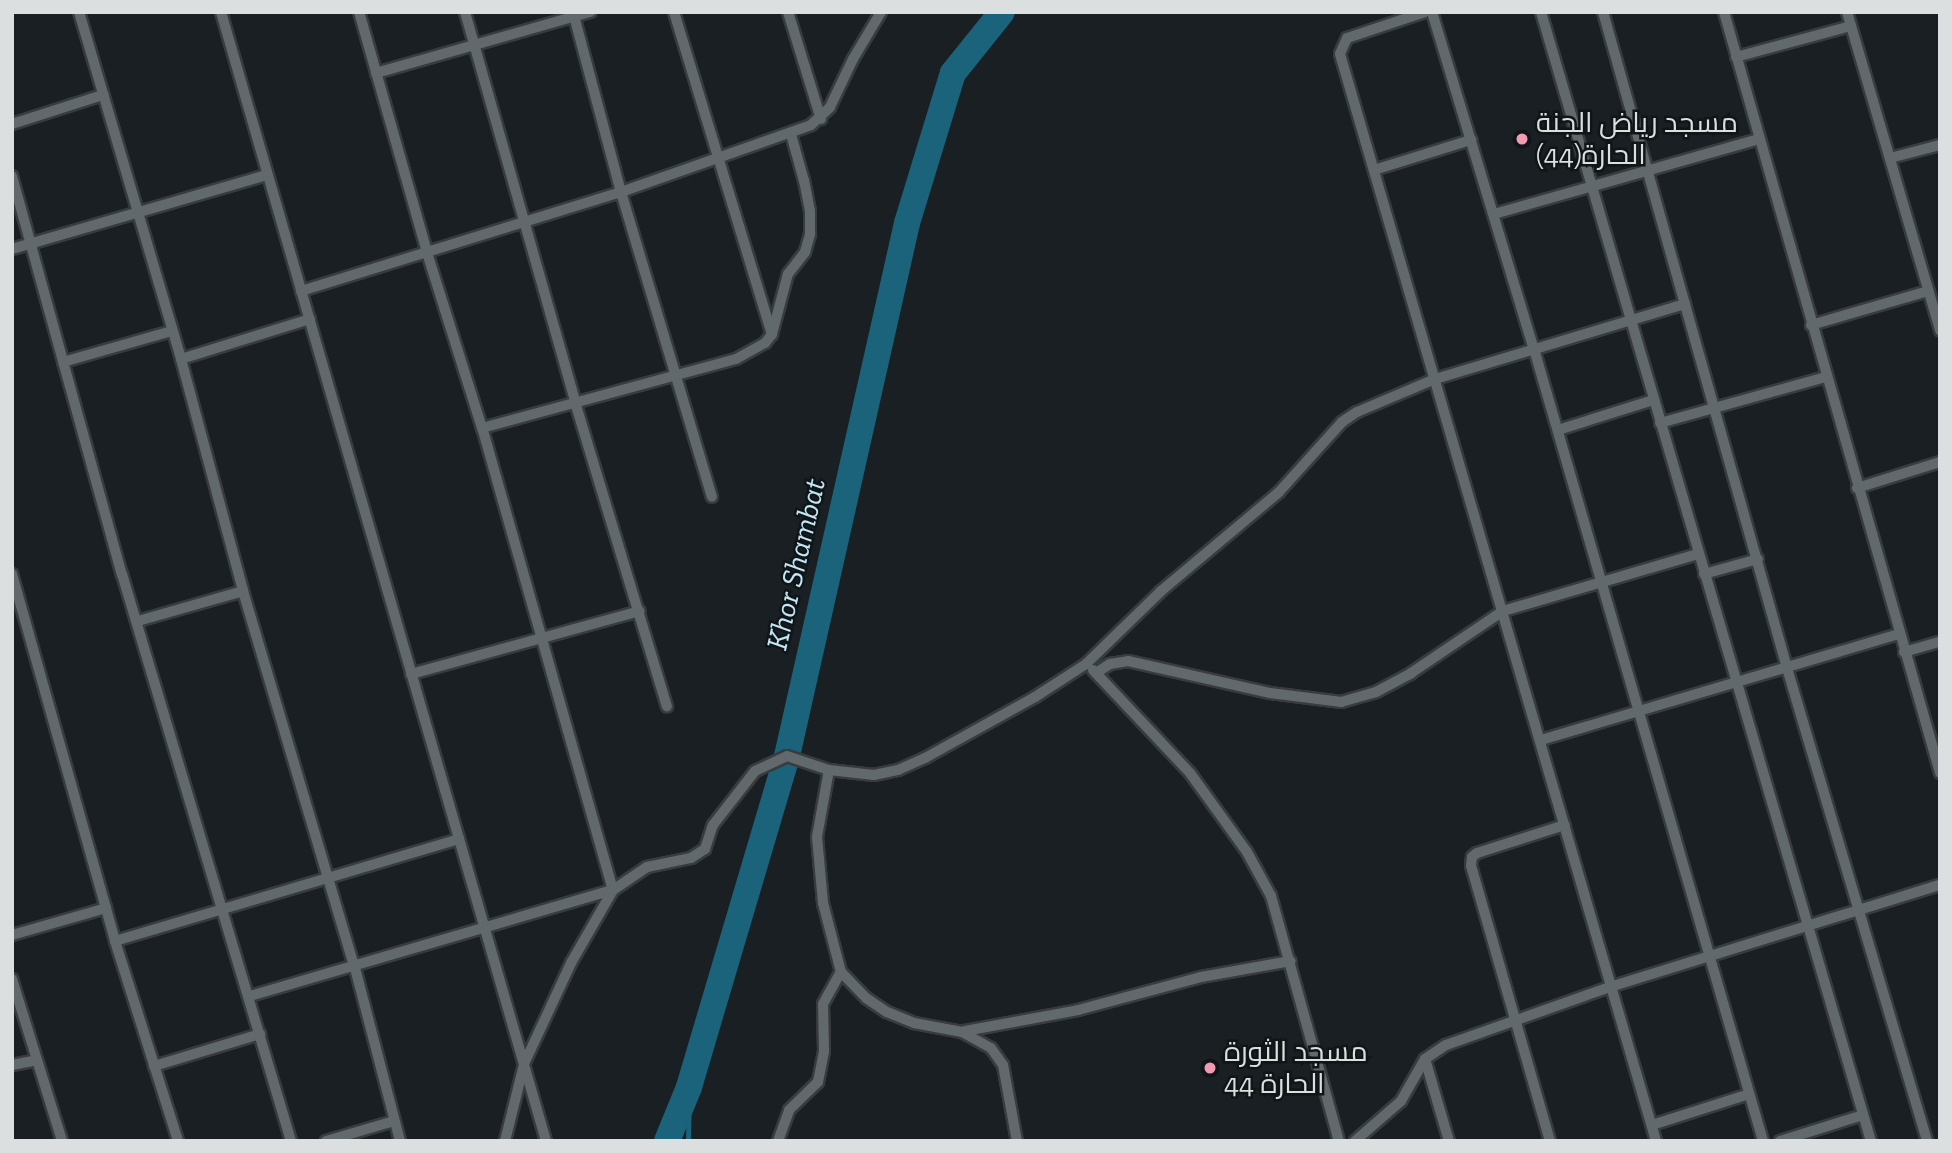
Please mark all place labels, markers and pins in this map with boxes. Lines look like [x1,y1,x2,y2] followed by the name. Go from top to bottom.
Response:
[1536,106,1738,172] place label: مسجد رياض الجنة الحارة(44)
[1514,131,1530,147] marker: مسجد رياض الجنة الحارة(44)
[1224,1035,1368,1101] place label: مسجد الثورة الحارة 44
[1202,1060,1218,1076] marker: مسجد الثورة الحارة 44

